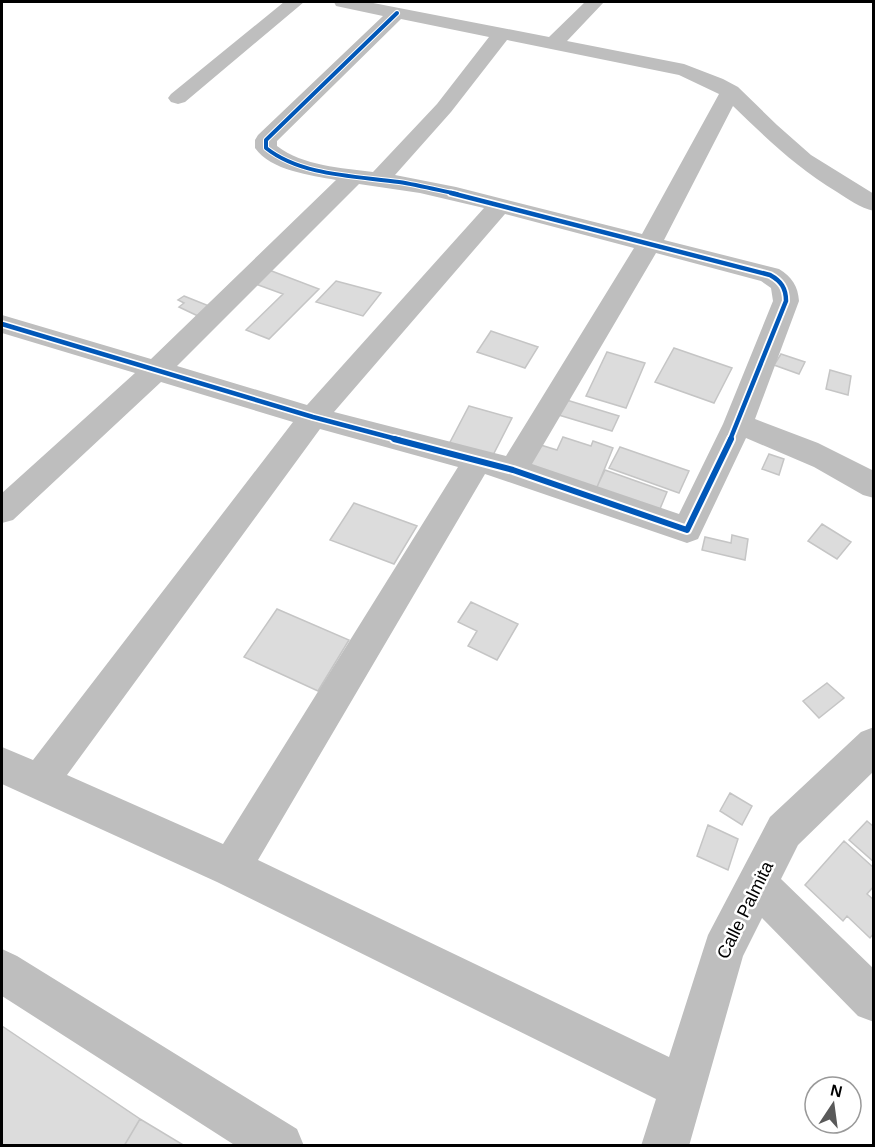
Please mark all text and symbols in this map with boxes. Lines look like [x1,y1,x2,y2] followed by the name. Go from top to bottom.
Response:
[713,857,778,962] street label: Calle Palmita
[803,1075,863,1135] north arrow
[829,1081,844,1100] text: N

